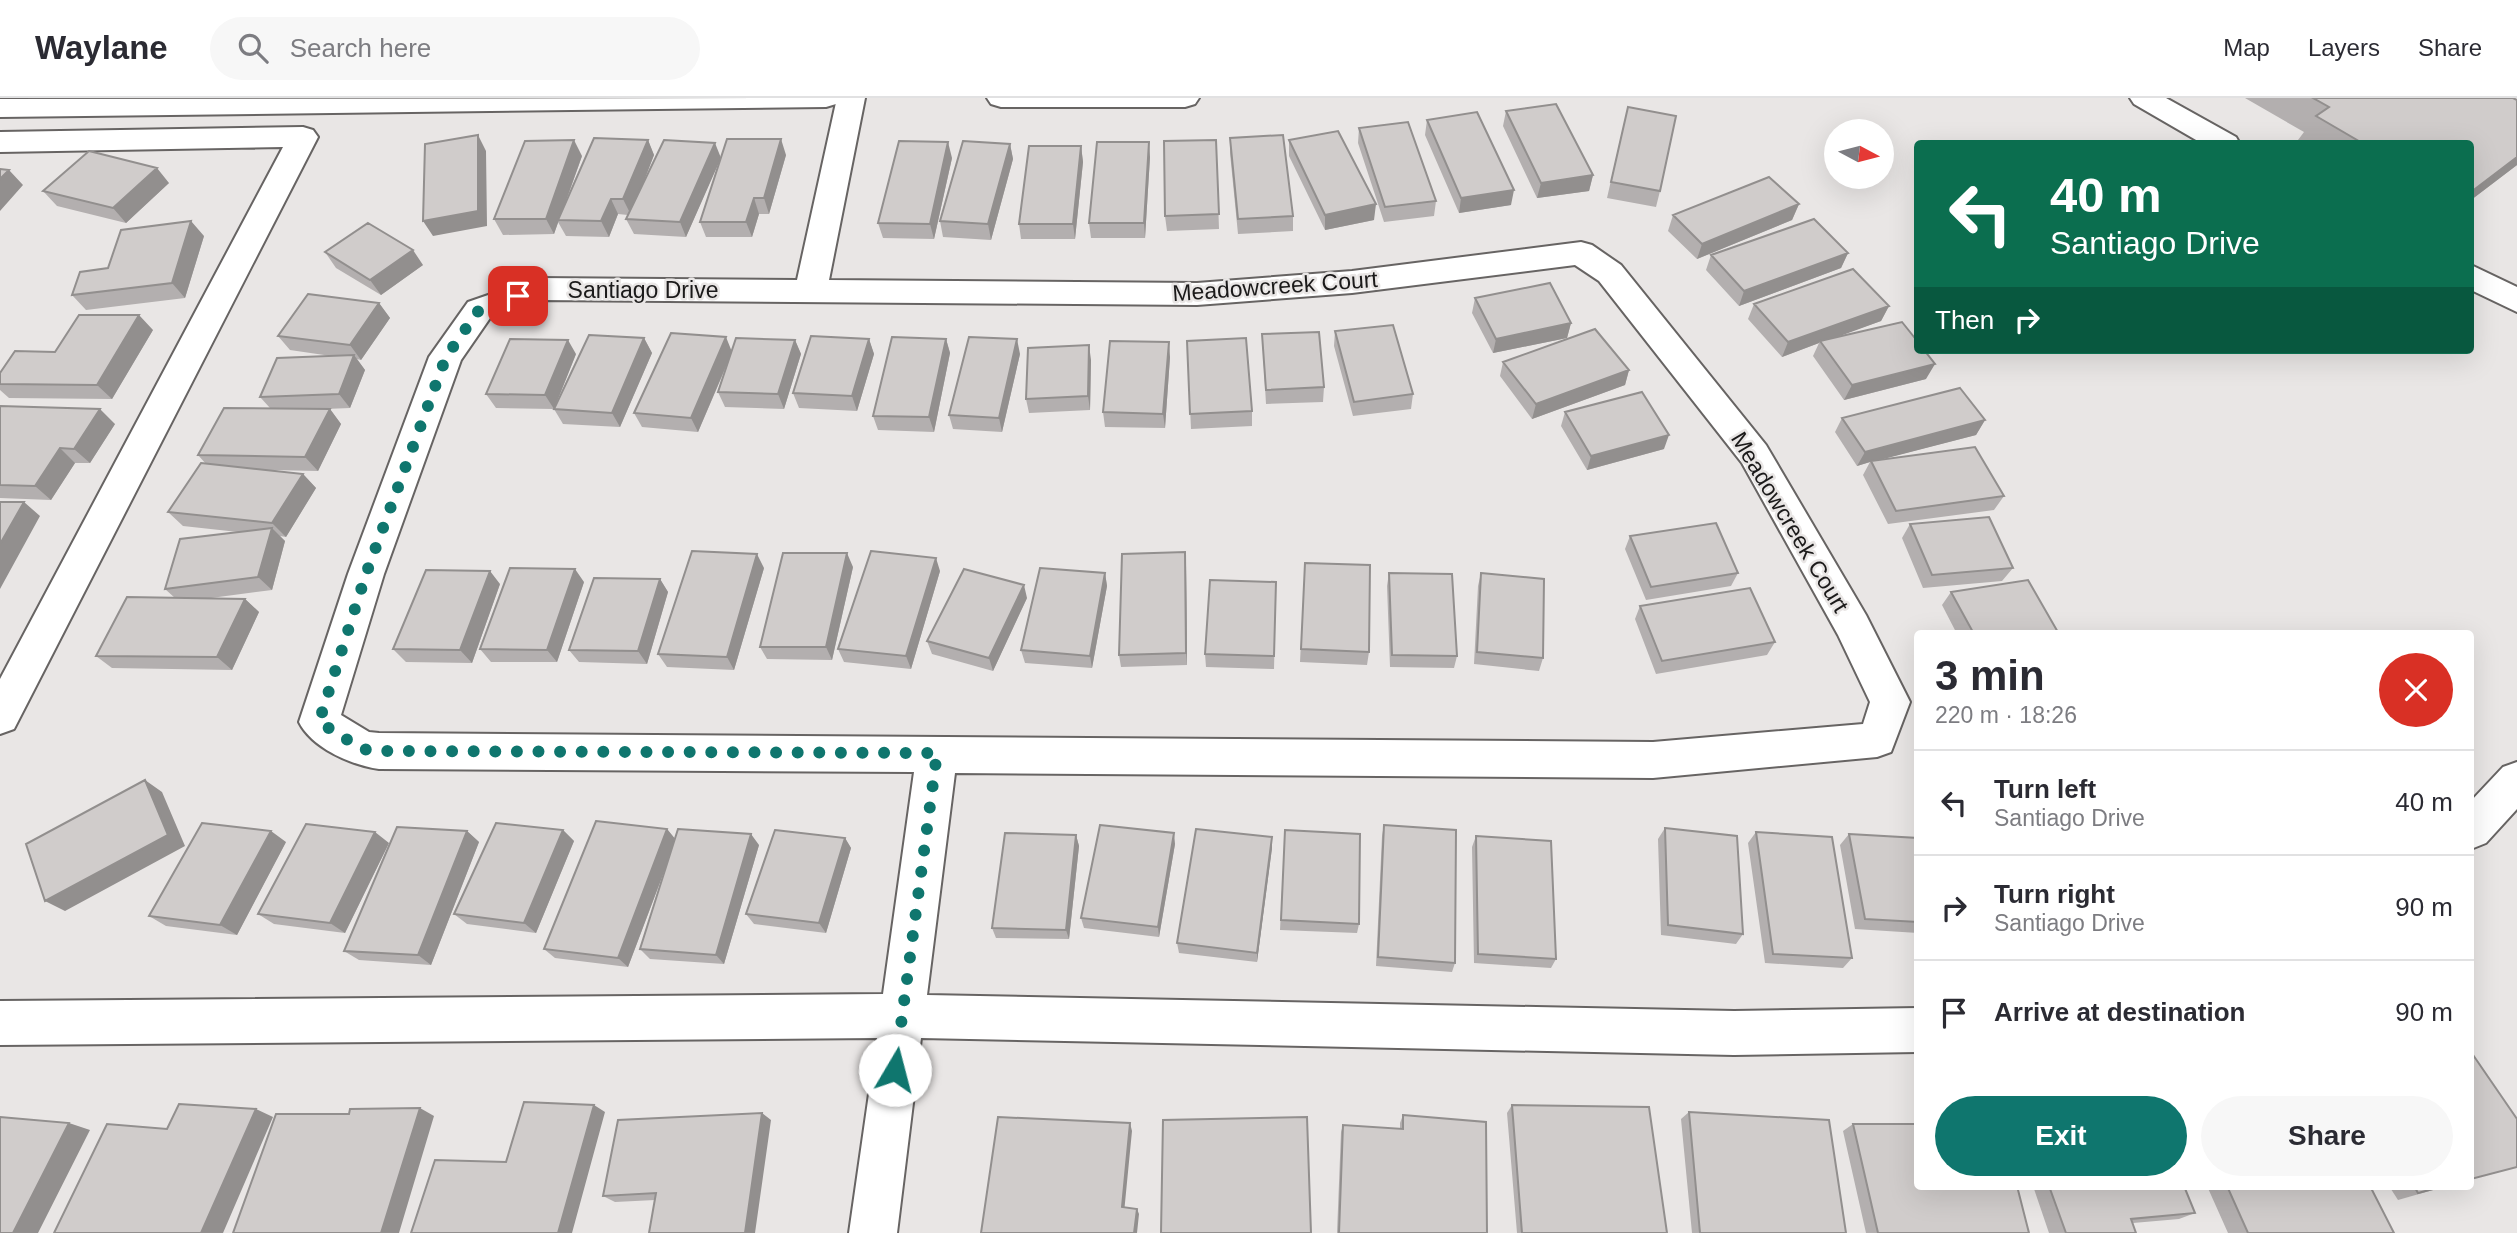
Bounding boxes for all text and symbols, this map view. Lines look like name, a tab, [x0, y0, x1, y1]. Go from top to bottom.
search box	[210, 17, 700, 80]
text: Waylane	[35, 29, 168, 66]
icon: search	[234, 29, 272, 67]
text: Search here	[290, 33, 431, 63]
text: Map	[2223, 34, 2270, 61]
text: Layers	[2308, 34, 2380, 61]
text: Share	[2418, 34, 2482, 61]
north arrow	[1824, 119, 1894, 189]
map controls	[1824, 119, 1894, 189]
icon: left	[1935, 168, 2026, 259]
text: 40 m	[2050, 168, 2162, 222]
text: Santiago Drive	[2050, 225, 2260, 261]
pin	[488, 266, 548, 326]
street label: Meadowcreek Court	[1171, 266, 1379, 306]
icon: arrive	[499, 277, 537, 315]
street label: Santiago Drive	[568, 277, 718, 303]
icon: right	[2008, 301, 2046, 339]
text: Then	[1935, 305, 1994, 335]
street label: Meadowcreek Court	[1726, 427, 1854, 617]
text: 3 min	[1935, 652, 2045, 699]
button: close	[2379, 653, 2453, 727]
text: 220 m · 18:26	[1935, 702, 2077, 728]
text: Turn left	[1994, 774, 2096, 804]
icon: left	[1935, 784, 1973, 822]
text: 40 m	[2395, 787, 2453, 817]
text: Santiago Drive	[1994, 805, 2145, 831]
text: Turn right	[1994, 879, 2115, 909]
icon: right	[1935, 889, 1973, 927]
text: 90 m	[2395, 892, 2453, 922]
text: Santiago Drive	[1994, 910, 2145, 936]
icon: arrive	[1935, 994, 1973, 1032]
text: Arrive at destination	[1994, 997, 2245, 1027]
text: 90 m	[2395, 997, 2453, 1027]
position arrow	[858, 1033, 932, 1107]
button: Exit	[1935, 1096, 2187, 1176]
button: Share	[2201, 1096, 2453, 1176]

